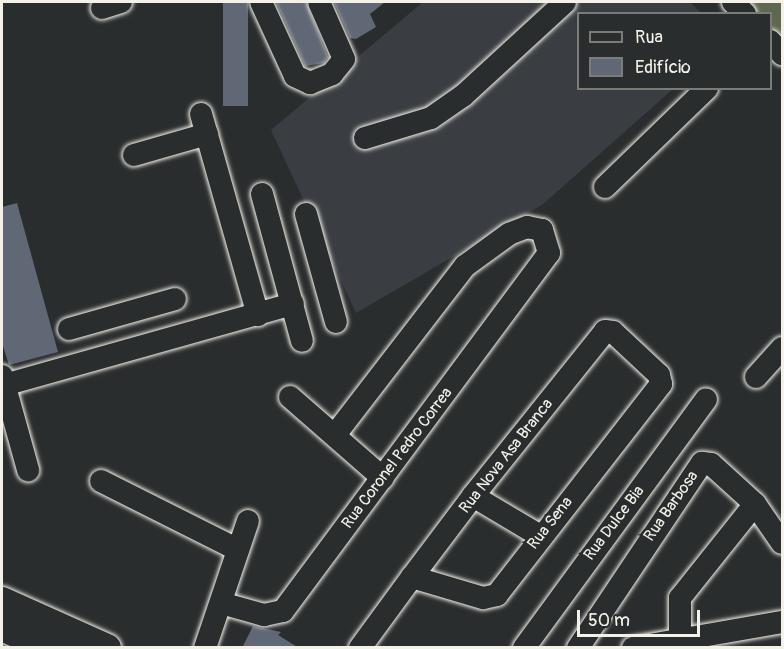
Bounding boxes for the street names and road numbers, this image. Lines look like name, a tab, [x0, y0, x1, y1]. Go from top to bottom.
street label: Rua Coronel Pedro Correa	[338, 384, 456, 532]
street label: Rua Nova Asa Branca	[455, 395, 557, 517]
street label: Rua Barbosa	[640, 467, 702, 545]
street label: Rua Dulce Bia	[580, 482, 648, 564]
street label: Rua Sena	[523, 493, 577, 553]

